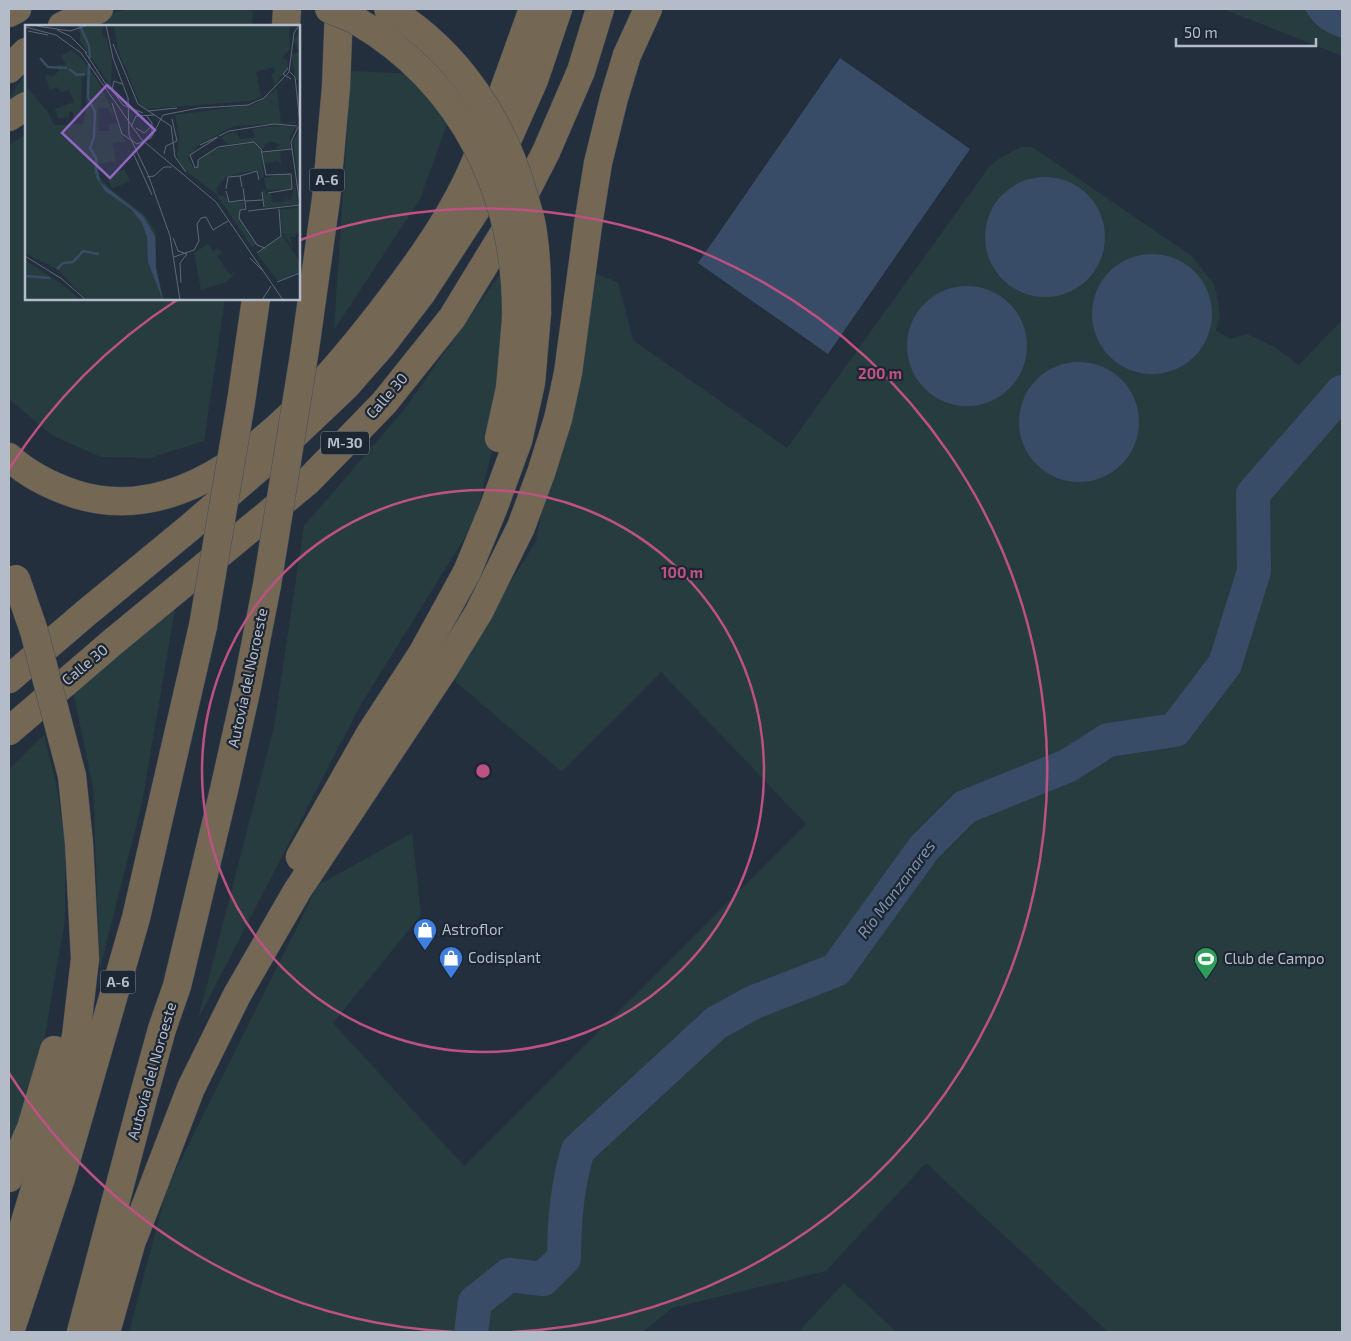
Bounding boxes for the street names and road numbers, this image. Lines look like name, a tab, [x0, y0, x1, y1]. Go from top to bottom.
road number: A-6	[310, 168, 344, 192]
street label: Calle 30	[362, 369, 411, 422]
road number: M-30	[321, 432, 369, 454]
street label: Autovía del Noroeste	[223, 606, 271, 749]
street label: Calle 30	[58, 640, 111, 689]
road number: A-6	[100, 970, 136, 994]
street label: Autovía del Noroeste	[123, 1000, 179, 1142]

